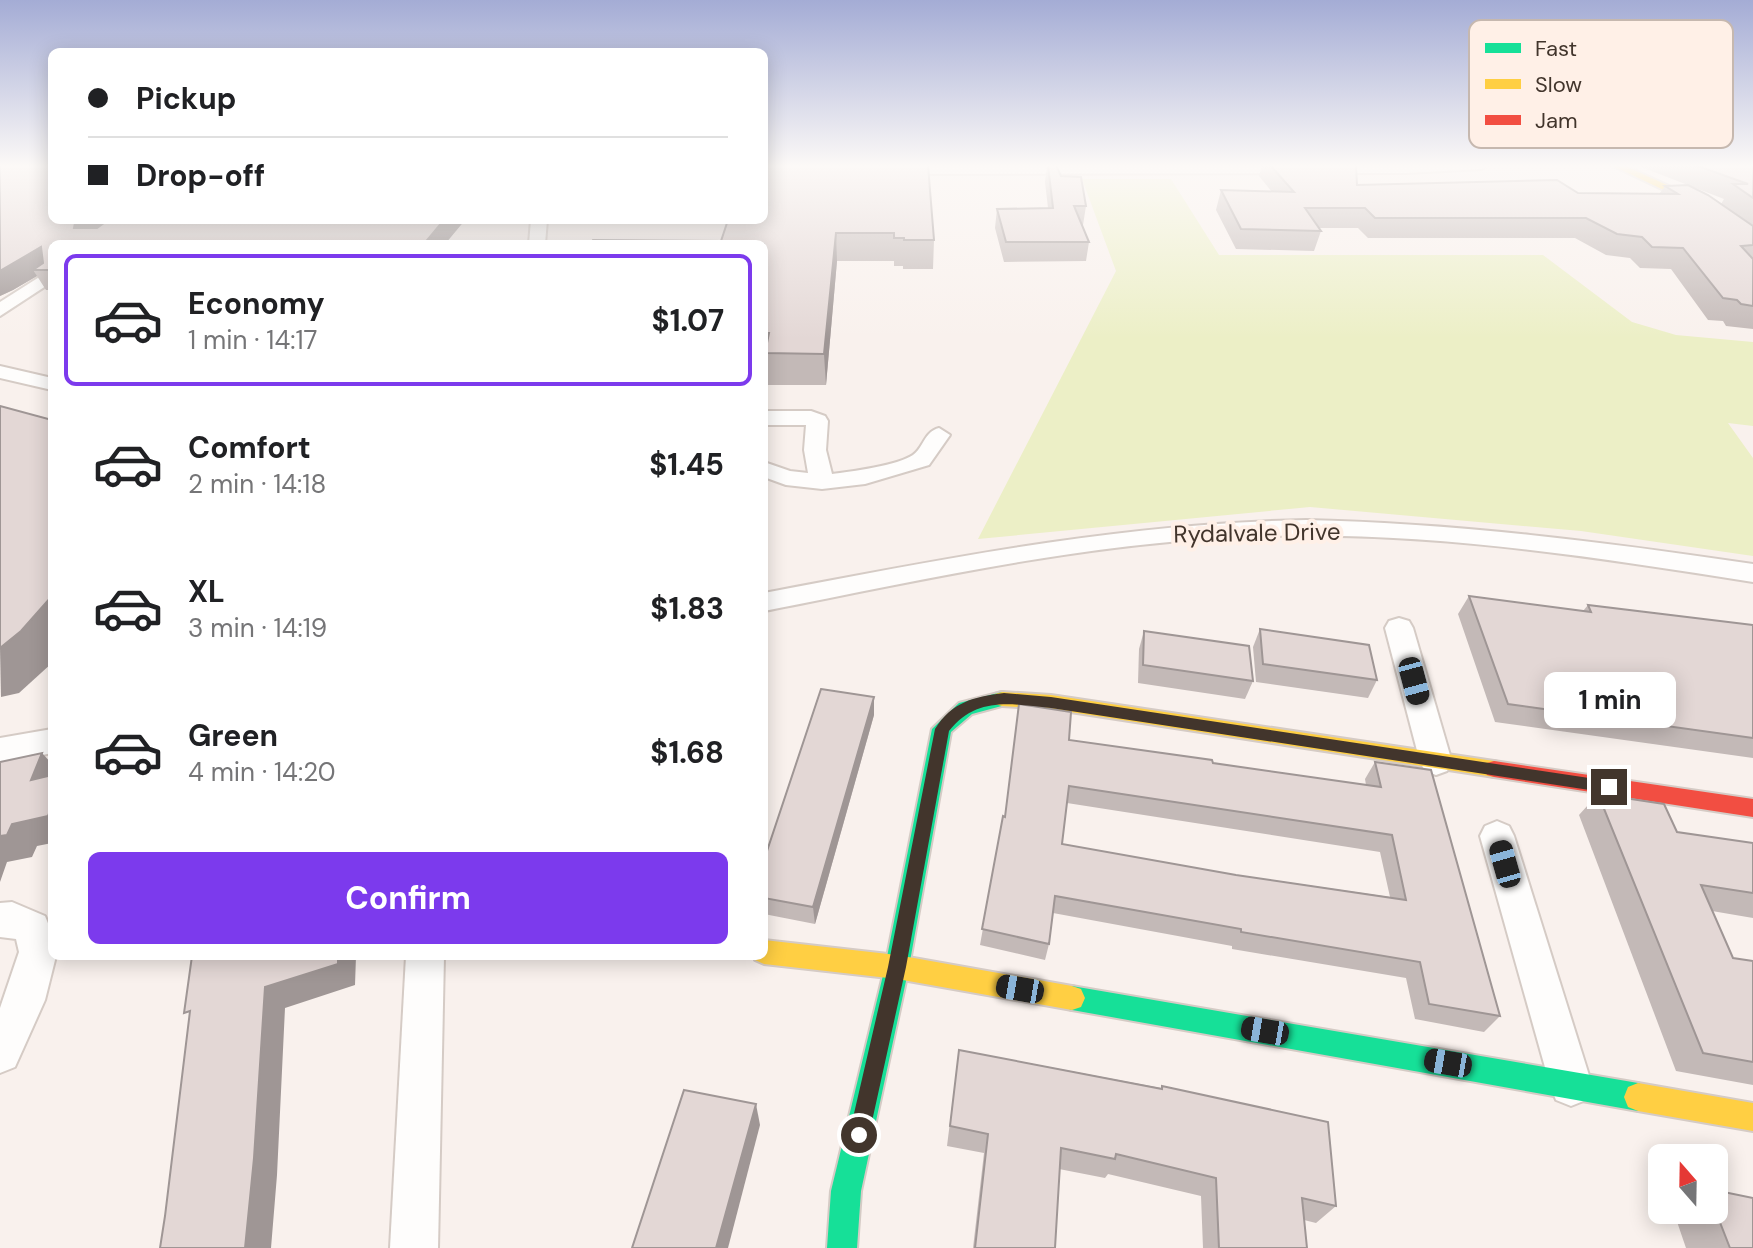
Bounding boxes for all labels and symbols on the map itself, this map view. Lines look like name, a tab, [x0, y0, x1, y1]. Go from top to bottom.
legend	[1469, 20, 1733, 148]
text: Fast	[1535, 34, 1577, 63]
text: Slow	[1535, 70, 1582, 99]
text: Jam	[1535, 106, 1578, 135]
street label: Rydalvale Drive	[1173, 516, 1341, 549]
car	[1396, 655, 1432, 707]
callout: 1 min	[1543, 671, 1675, 727]
route end	[1591, 769, 1627, 805]
car	[1487, 838, 1523, 890]
car	[994, 973, 1046, 1005]
car	[1239, 1015, 1291, 1047]
car	[1422, 1047, 1474, 1079]
route start	[841, 1117, 877, 1153]
north arrow	[1648, 1144, 1728, 1224]

